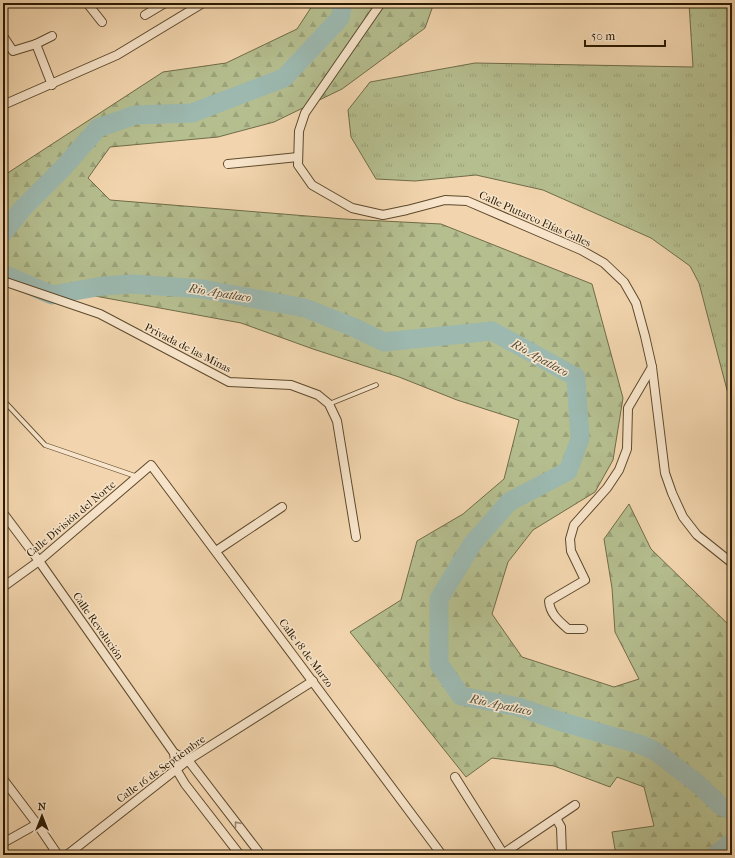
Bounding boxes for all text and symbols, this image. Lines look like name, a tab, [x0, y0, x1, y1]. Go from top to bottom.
scale bar	[585, 22, 665, 48]
text: 50 m	[591, 29, 615, 43]
street label: Calle Plutarco Elías Calles	[477, 188, 593, 250]
water label: Rio Apatlaco	[187, 281, 252, 305]
street label: Privada de las Minas	[143, 321, 233, 375]
water label: Rio Apatlaco	[508, 336, 571, 379]
street label: Calle División del Norte	[24, 477, 119, 560]
street label: Calle Revolución	[70, 590, 126, 663]
street label: Calle 18 de Marzo	[276, 616, 336, 690]
water label: Rio Apatlaco	[468, 691, 533, 718]
street label: Calle 16 de Septiembre	[114, 732, 208, 806]
north arrow	[22, 796, 62, 836]
text: N	[38, 800, 47, 813]
one-way arrow	[234, 822, 241, 829]

